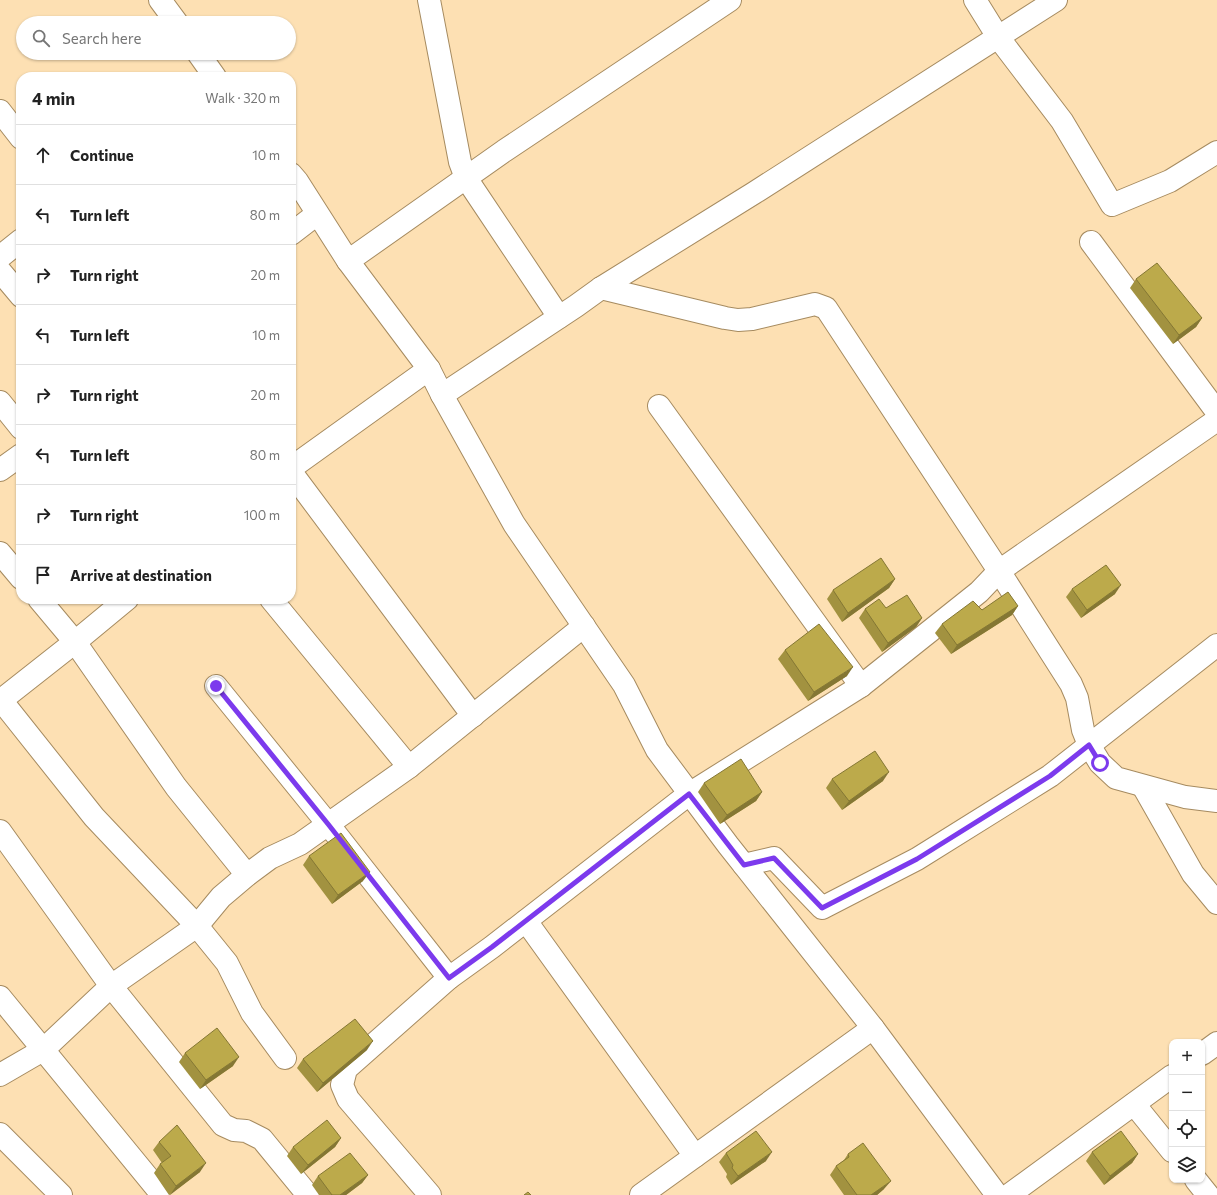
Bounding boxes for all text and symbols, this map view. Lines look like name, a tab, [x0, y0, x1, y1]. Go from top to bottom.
search box	[16, 16, 296, 60]
icon: search	[30, 27, 52, 49]
text: Search here	[62, 29, 141, 47]
text: 4 min	[32, 88, 75, 109]
text: Walk · 320 m	[205, 90, 280, 106]
icon: ahead	[32, 144, 54, 166]
text: Continue	[70, 146, 134, 164]
text: 10 m	[252, 147, 280, 163]
icon: left	[32, 204, 54, 226]
text: Turn left	[70, 206, 129, 224]
text: 80 m	[250, 207, 280, 223]
icon: right	[32, 264, 54, 286]
text: Turn right	[70, 266, 139, 284]
text: 20 m	[251, 267, 280, 283]
icon: left	[32, 324, 54, 346]
text: Turn left	[70, 326, 129, 344]
text: 10 m	[252, 327, 280, 343]
icon: right	[32, 384, 54, 406]
text: Turn right	[70, 386, 139, 404]
text: 20 m	[251, 387, 280, 403]
icon: left	[32, 444, 54, 466]
text: Turn left	[70, 446, 129, 464]
text: 80 m	[250, 447, 280, 463]
icon: right	[32, 504, 54, 526]
text: Turn right	[70, 506, 139, 524]
text: 100 m	[244, 507, 280, 523]
icon: arrive	[32, 564, 54, 586]
text: Arrive at destination	[70, 566, 212, 584]
route end	[207, 677, 225, 695]
route start	[1091, 754, 1109, 772]
map controls	[1169, 1039, 1205, 1183]
button: +	[1169, 1039, 1205, 1075]
button: −	[1169, 1075, 1205, 1111]
button: locate	[1169, 1111, 1205, 1147]
button: layers	[1169, 1147, 1205, 1183]

